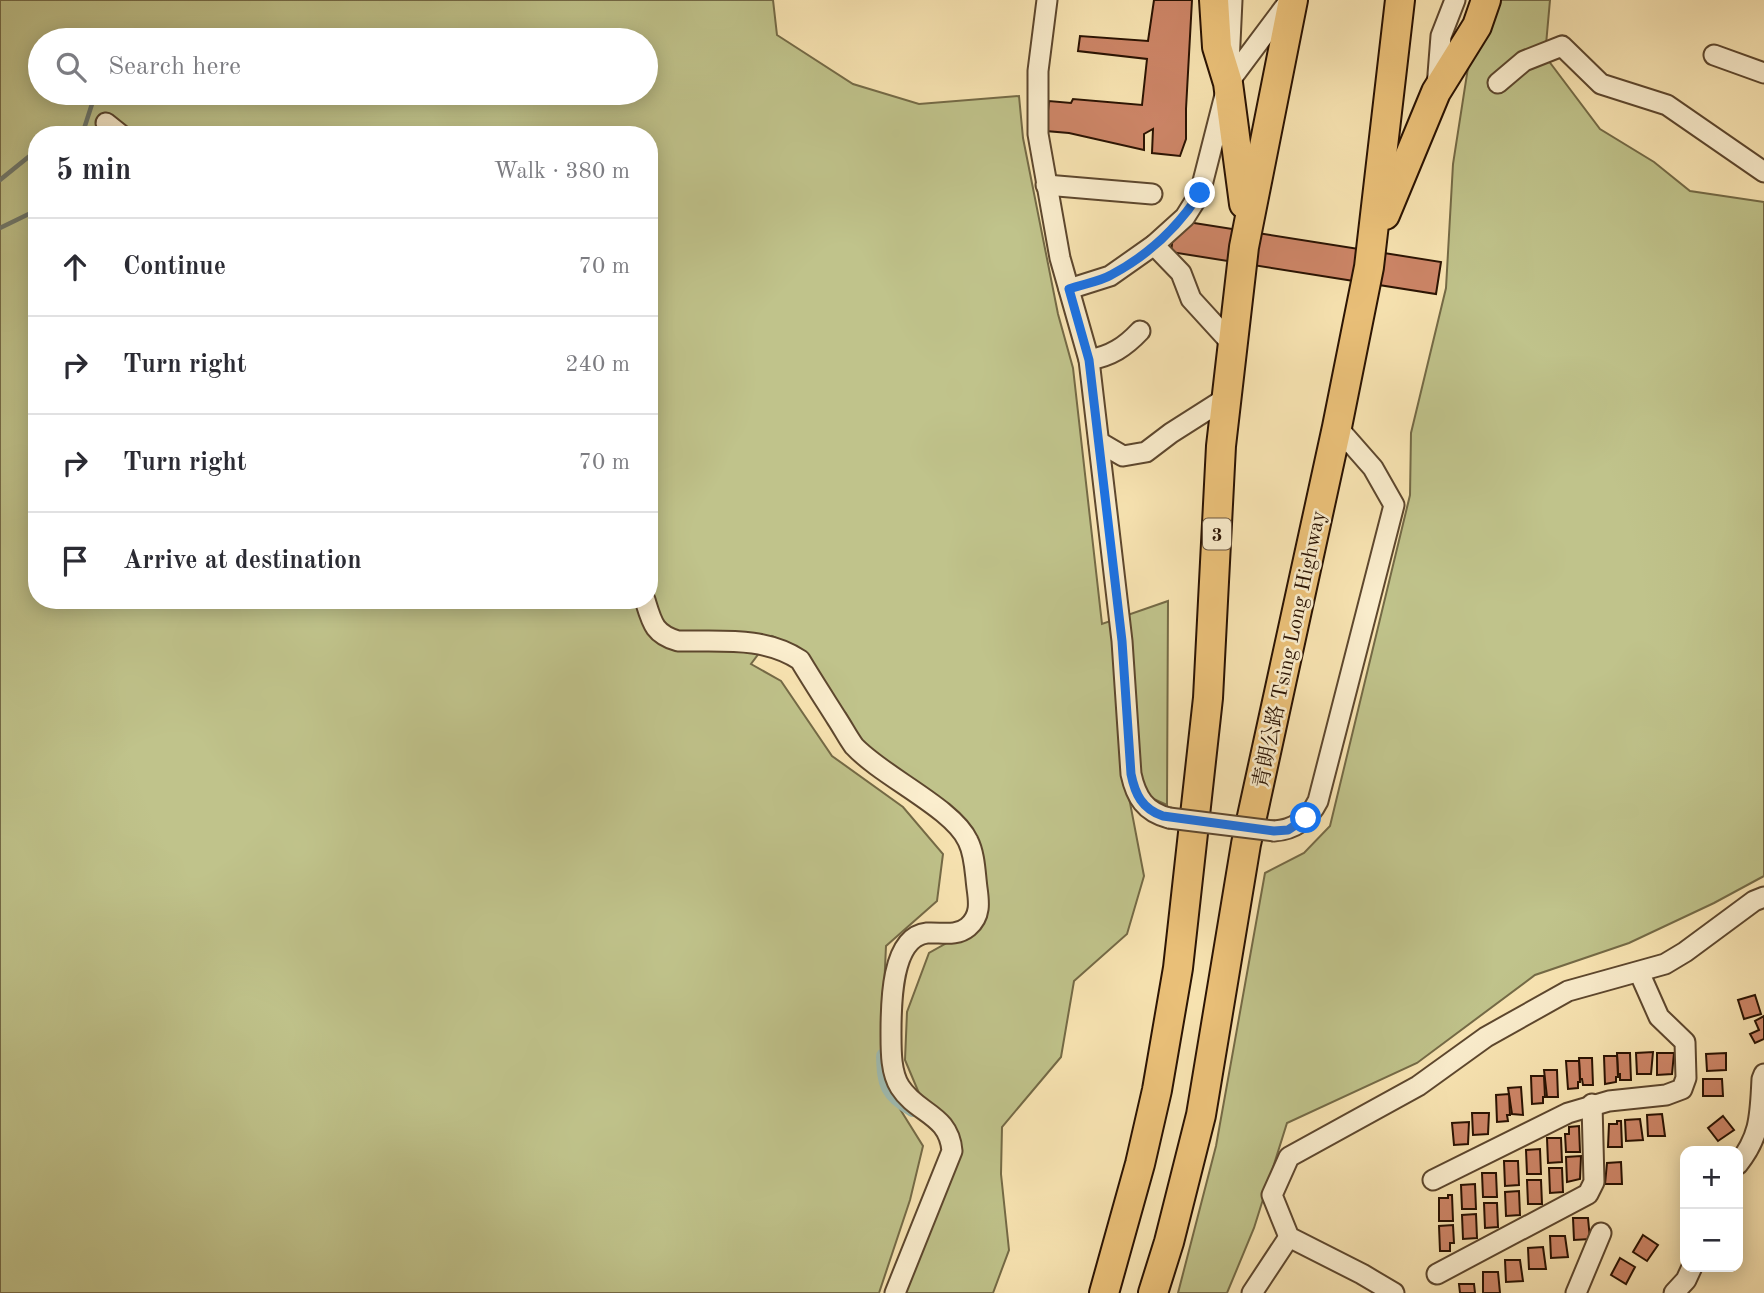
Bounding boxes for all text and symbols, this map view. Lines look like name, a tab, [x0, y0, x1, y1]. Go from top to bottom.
search box	[28, 28, 658, 105]
icon: search	[52, 48, 90, 86]
text: Search here	[108, 54, 241, 80]
text: 5 min	[56, 156, 131, 186]
text: Walk · 380 m	[494, 160, 630, 183]
route end	[1184, 177, 1215, 208]
icon: ahead	[56, 248, 94, 286]
text: Continue	[123, 254, 226, 280]
text: 70 m	[579, 255, 630, 278]
icon: right	[56, 346, 94, 384]
text: Turn right	[123, 352, 246, 378]
text: 240 m	[565, 353, 630, 376]
icon: right	[56, 444, 94, 482]
text: Turn right	[123, 450, 246, 476]
text: 70 m	[579, 451, 630, 474]
street label: 青朗公路 Tsing Long Highway	[1248, 508, 1330, 790]
road number: 3	[1203, 519, 1231, 550]
icon: arrive	[56, 542, 94, 580]
text: Arrive at destination	[123, 548, 362, 574]
route start	[1290, 802, 1321, 833]
map controls	[1680, 1146, 1743, 1272]
button: +	[1680, 1146, 1743, 1209]
button: −	[1680, 1209, 1743, 1272]

